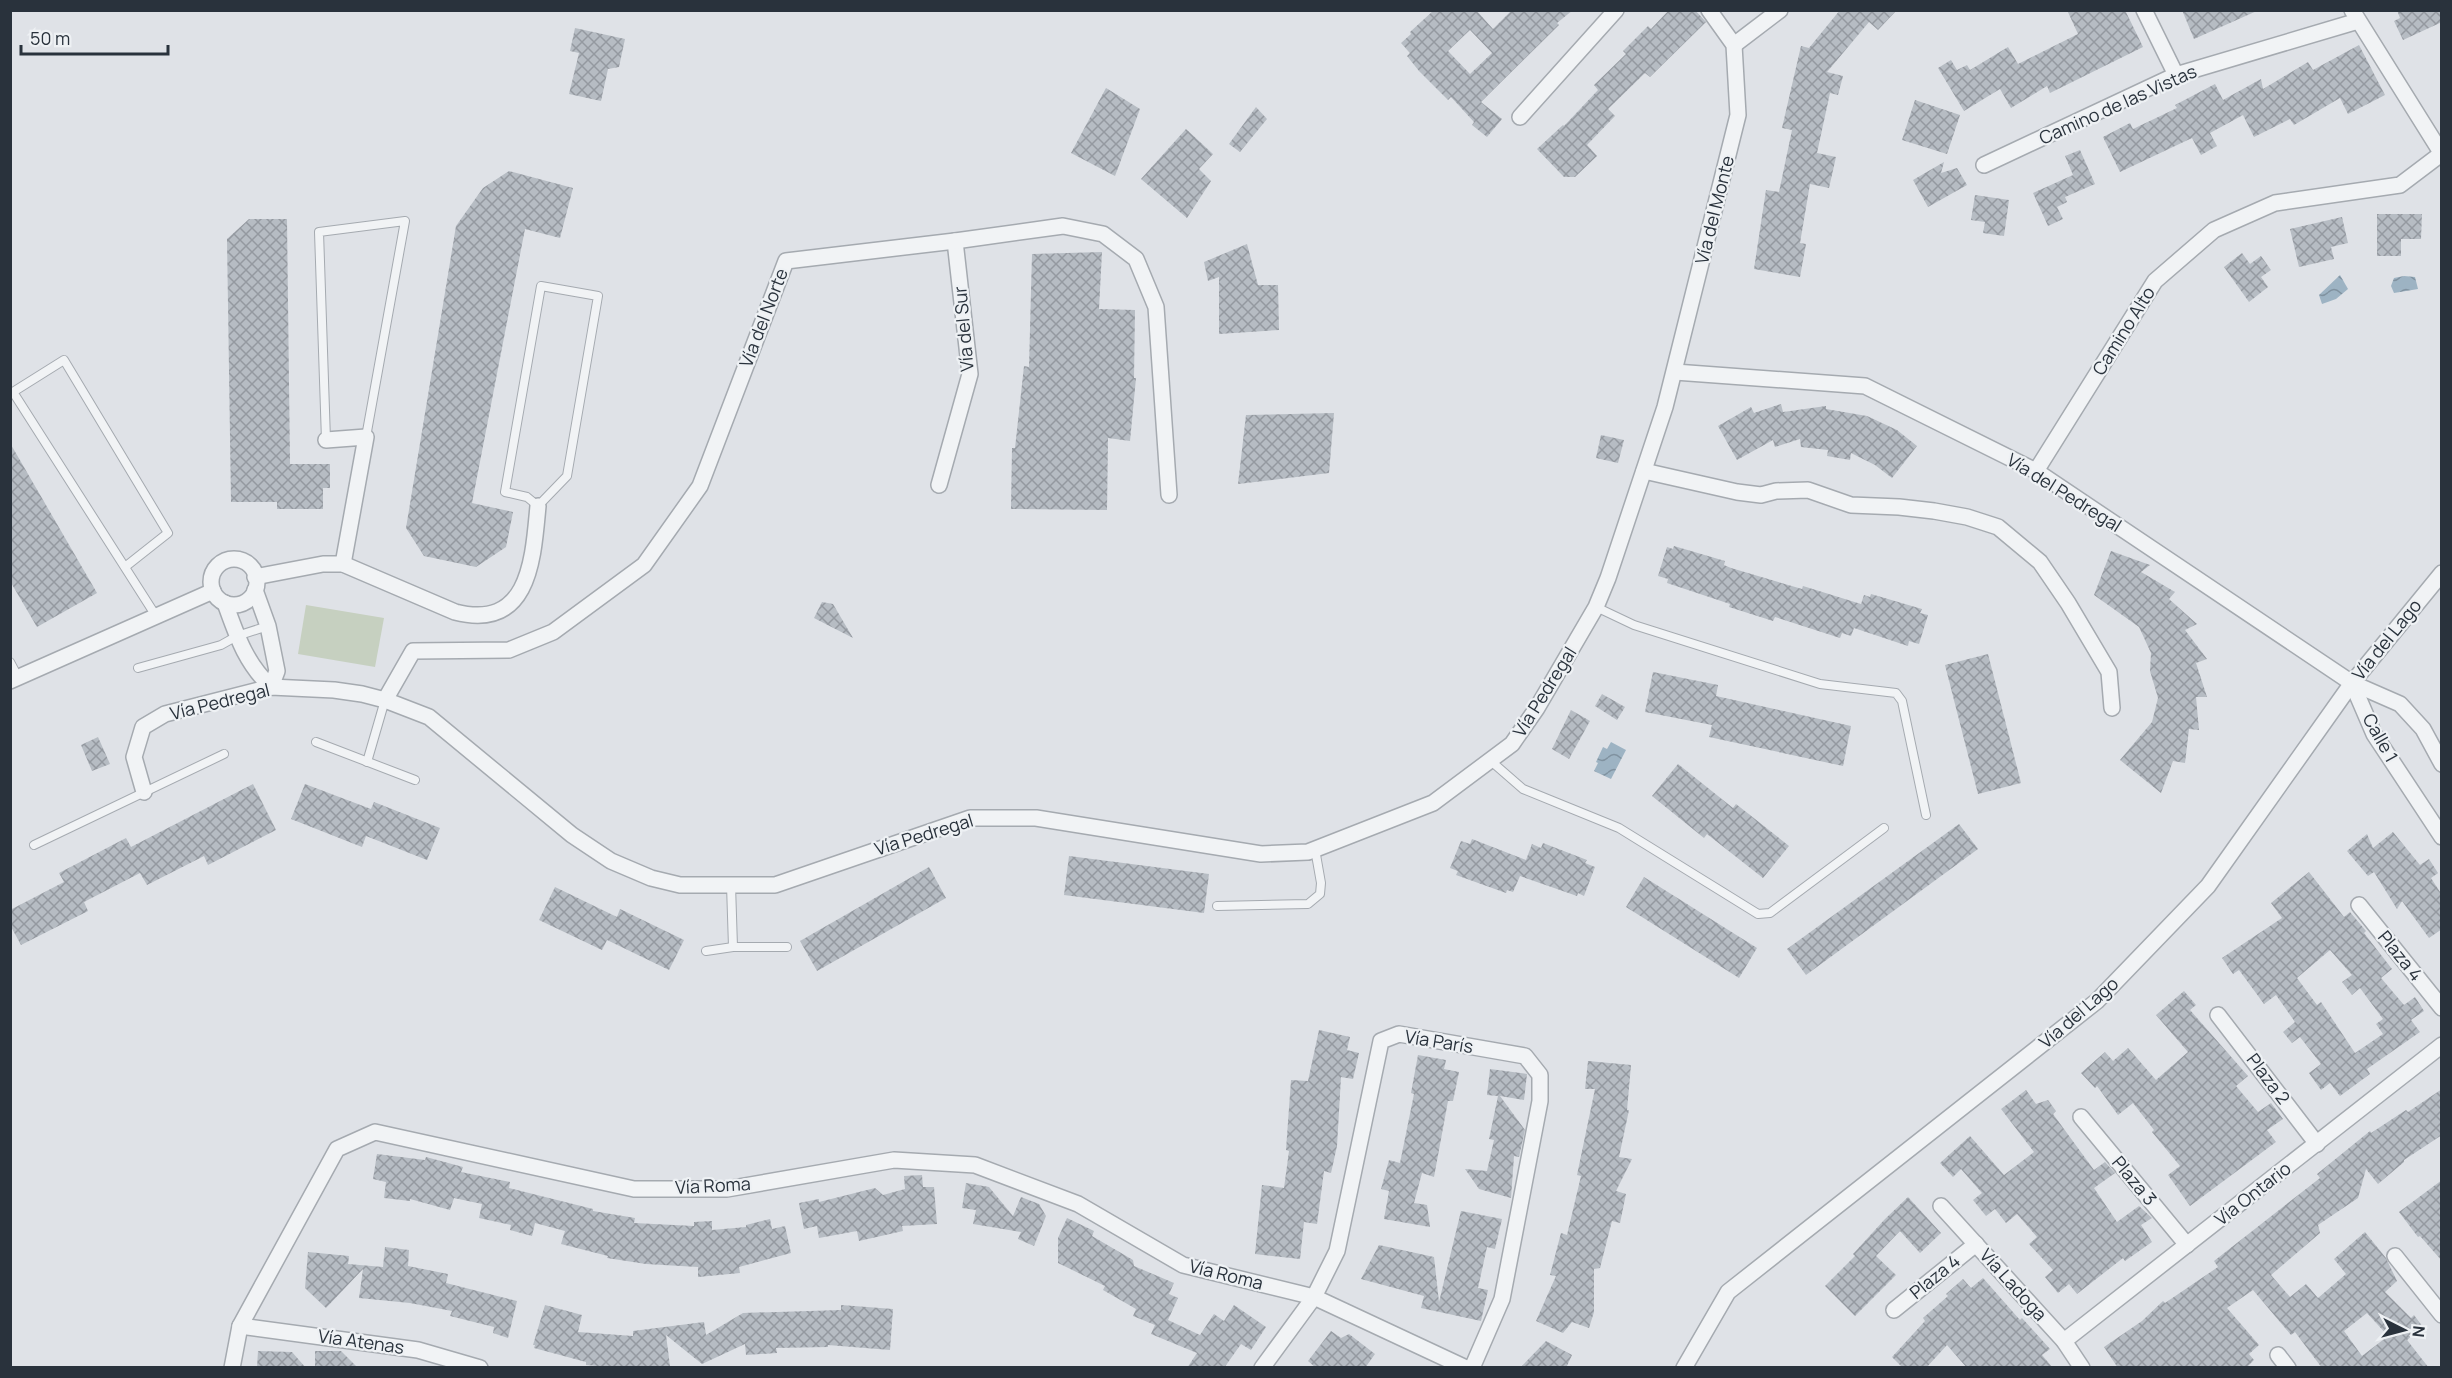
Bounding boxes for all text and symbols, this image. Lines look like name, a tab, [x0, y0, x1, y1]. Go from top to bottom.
scale bar	[21, 18, 168, 56]
text: 50 m	[30, 26, 70, 50]
street label: Camino de las Vistas	[2035, 59, 2200, 150]
street label: Vía del Monte	[1689, 153, 1739, 267]
street label: Vía del Norte	[733, 265, 793, 371]
street label: Camino Alto	[2086, 282, 2160, 379]
street label: Vía del Sur	[947, 285, 979, 373]
street label: Vía del Pedregal	[2003, 447, 2126, 537]
street label: Vía del Lago	[2346, 594, 2426, 685]
street label: Vía Pedregal	[1507, 642, 1581, 741]
street label: Vía Pedregal	[167, 677, 272, 725]
street label: Calle 1	[2358, 709, 2404, 766]
street label: Vía Pedregal	[871, 808, 976, 860]
street label: Plaza 4	[2373, 925, 2428, 986]
street label: Vía del Lago	[2034, 971, 2123, 1053]
street label: Vía París	[1403, 1024, 1475, 1058]
street label: Plaza 2	[2242, 1048, 2296, 1109]
street label: Plaza 3	[2107, 1151, 2162, 1210]
street label: Vía Ontario	[2209, 1156, 2295, 1231]
street label: Vía Roma	[675, 1171, 751, 1199]
street label: Vía Ladoga	[1975, 1243, 2053, 1326]
street label: Plaza 4	[1904, 1249, 1965, 1304]
street label: Vía Roma	[1187, 1253, 1266, 1295]
north arrow	[2374, 1300, 2434, 1360]
street label: Vía Atenas	[317, 1323, 406, 1359]
text: N	[2407, 1325, 2430, 1338]

